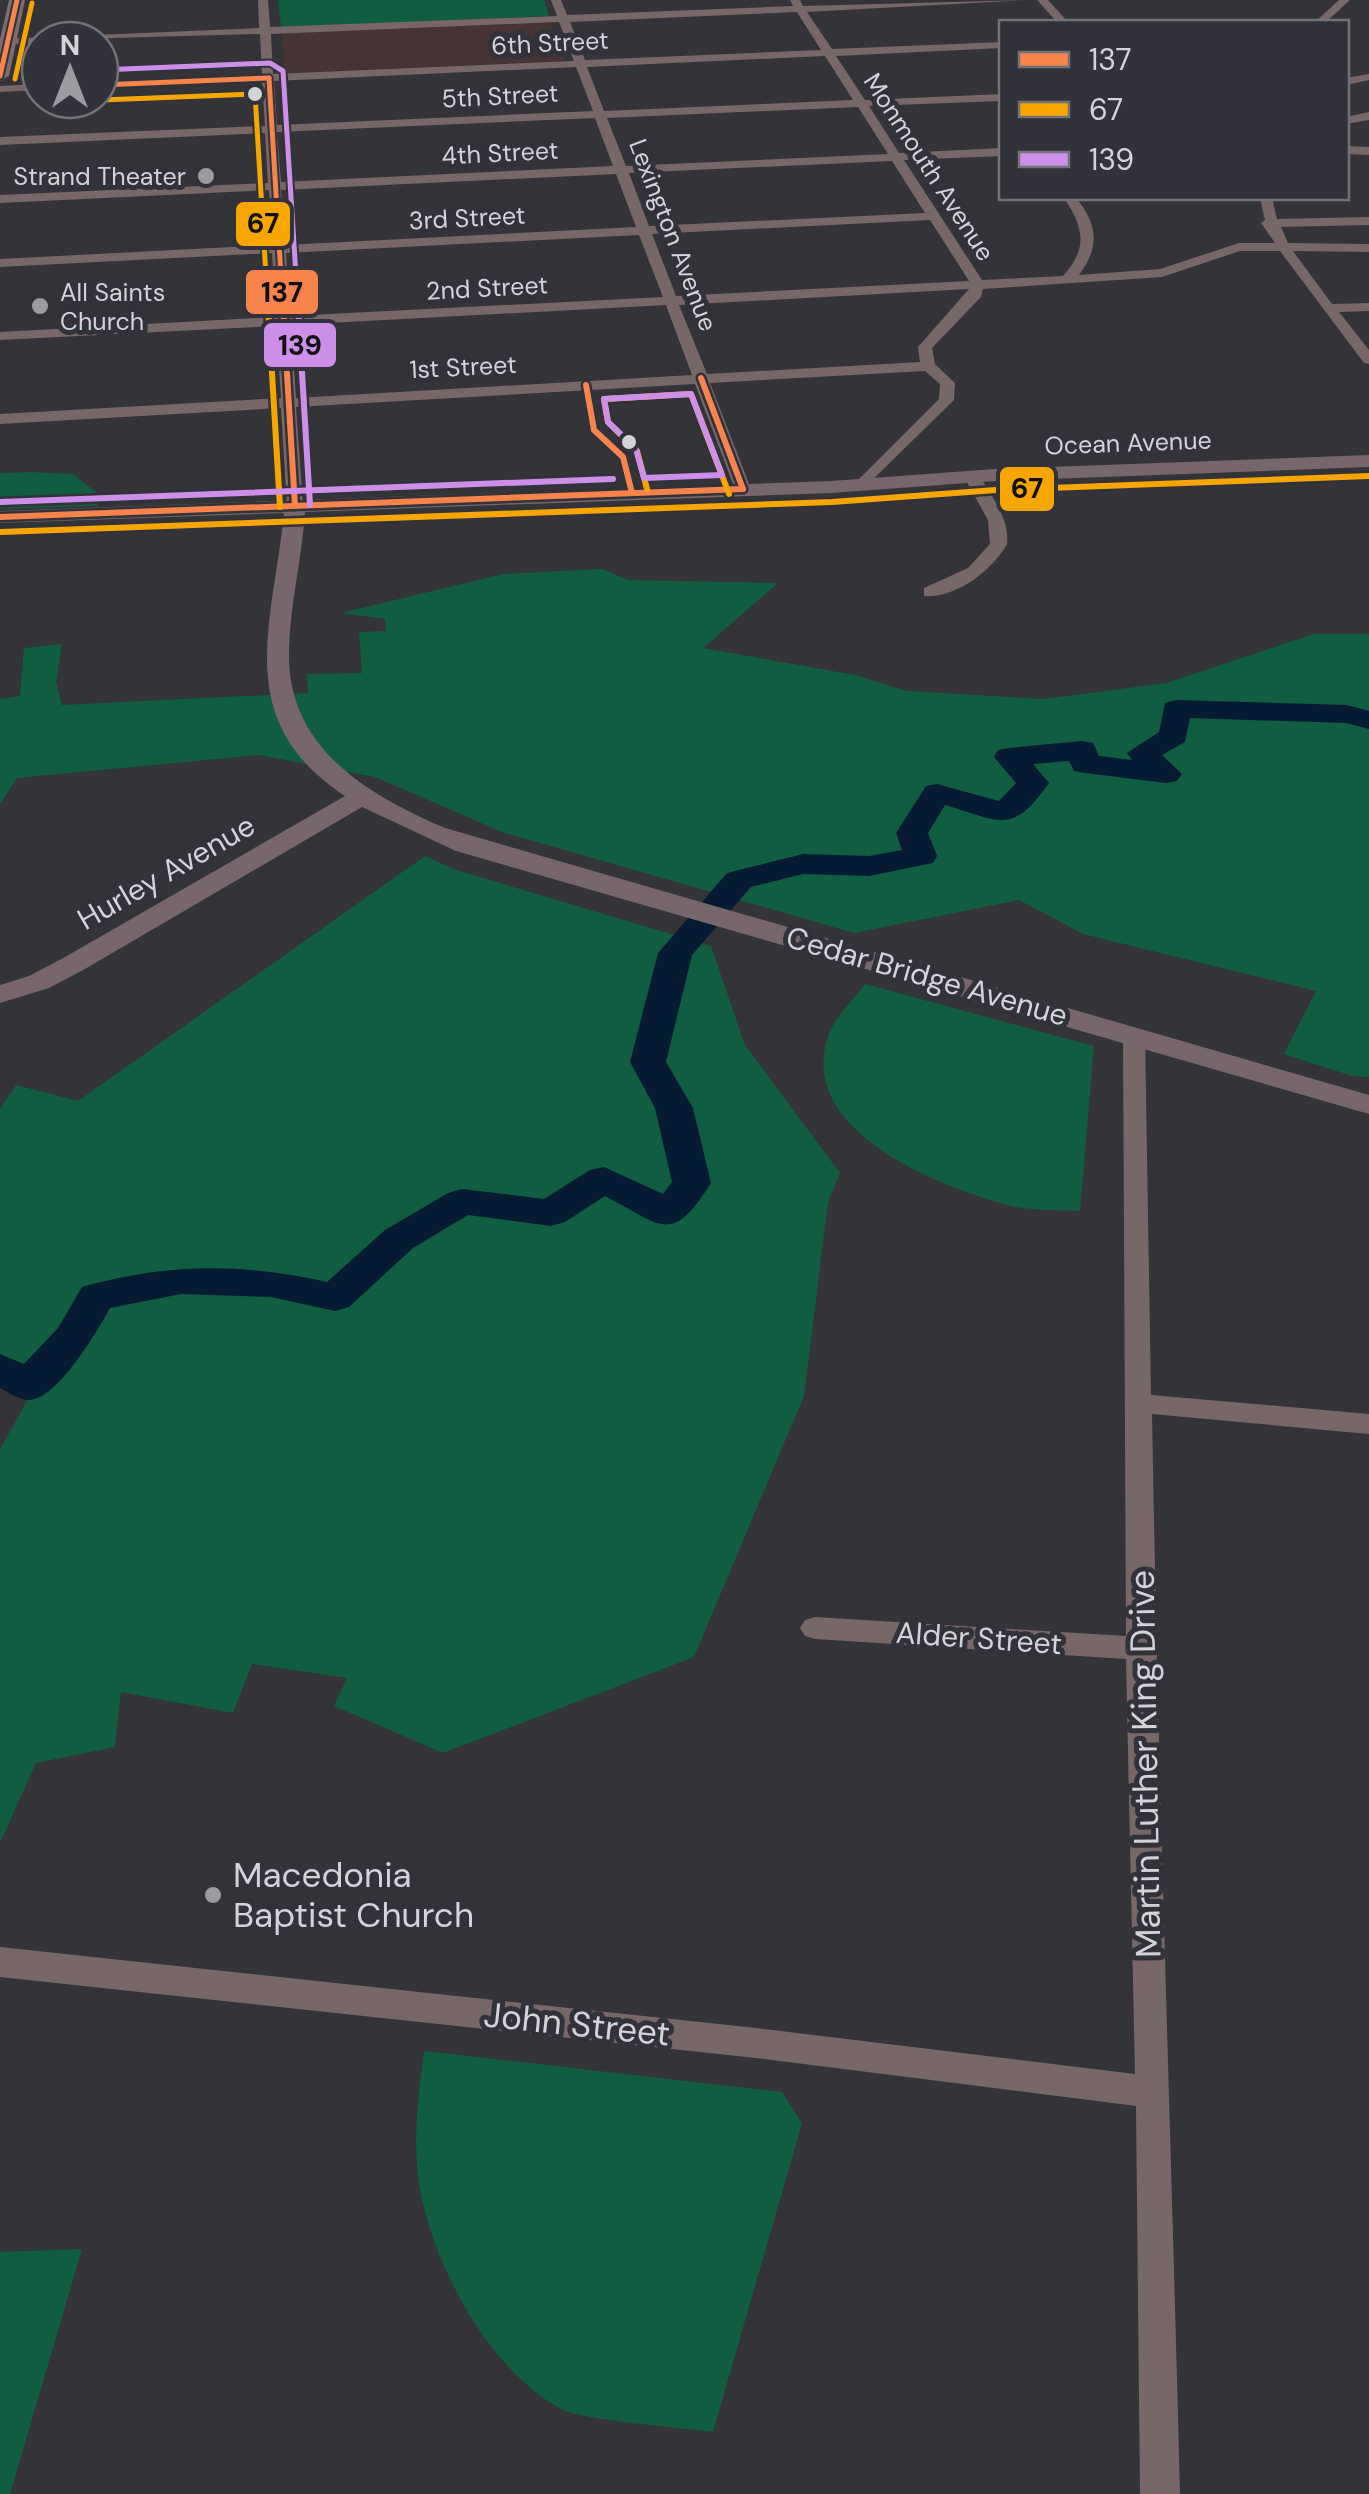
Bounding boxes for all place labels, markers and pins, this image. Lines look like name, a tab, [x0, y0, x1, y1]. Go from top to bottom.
unlabelled marker	[245, 84, 265, 104]
place label: Strand Theater	[13, 160, 186, 193]
marker: Strand Theater	[195, 165, 217, 187]
place label: All Saints Church	[60, 276, 165, 338]
marker: All Saints Church	[29, 295, 51, 317]
unlabelled marker	[619, 432, 639, 452]
place label: Macedonia Baptist Church	[233, 1852, 474, 1938]
marker: Macedonia Baptist Church	[202, 1884, 224, 1906]

